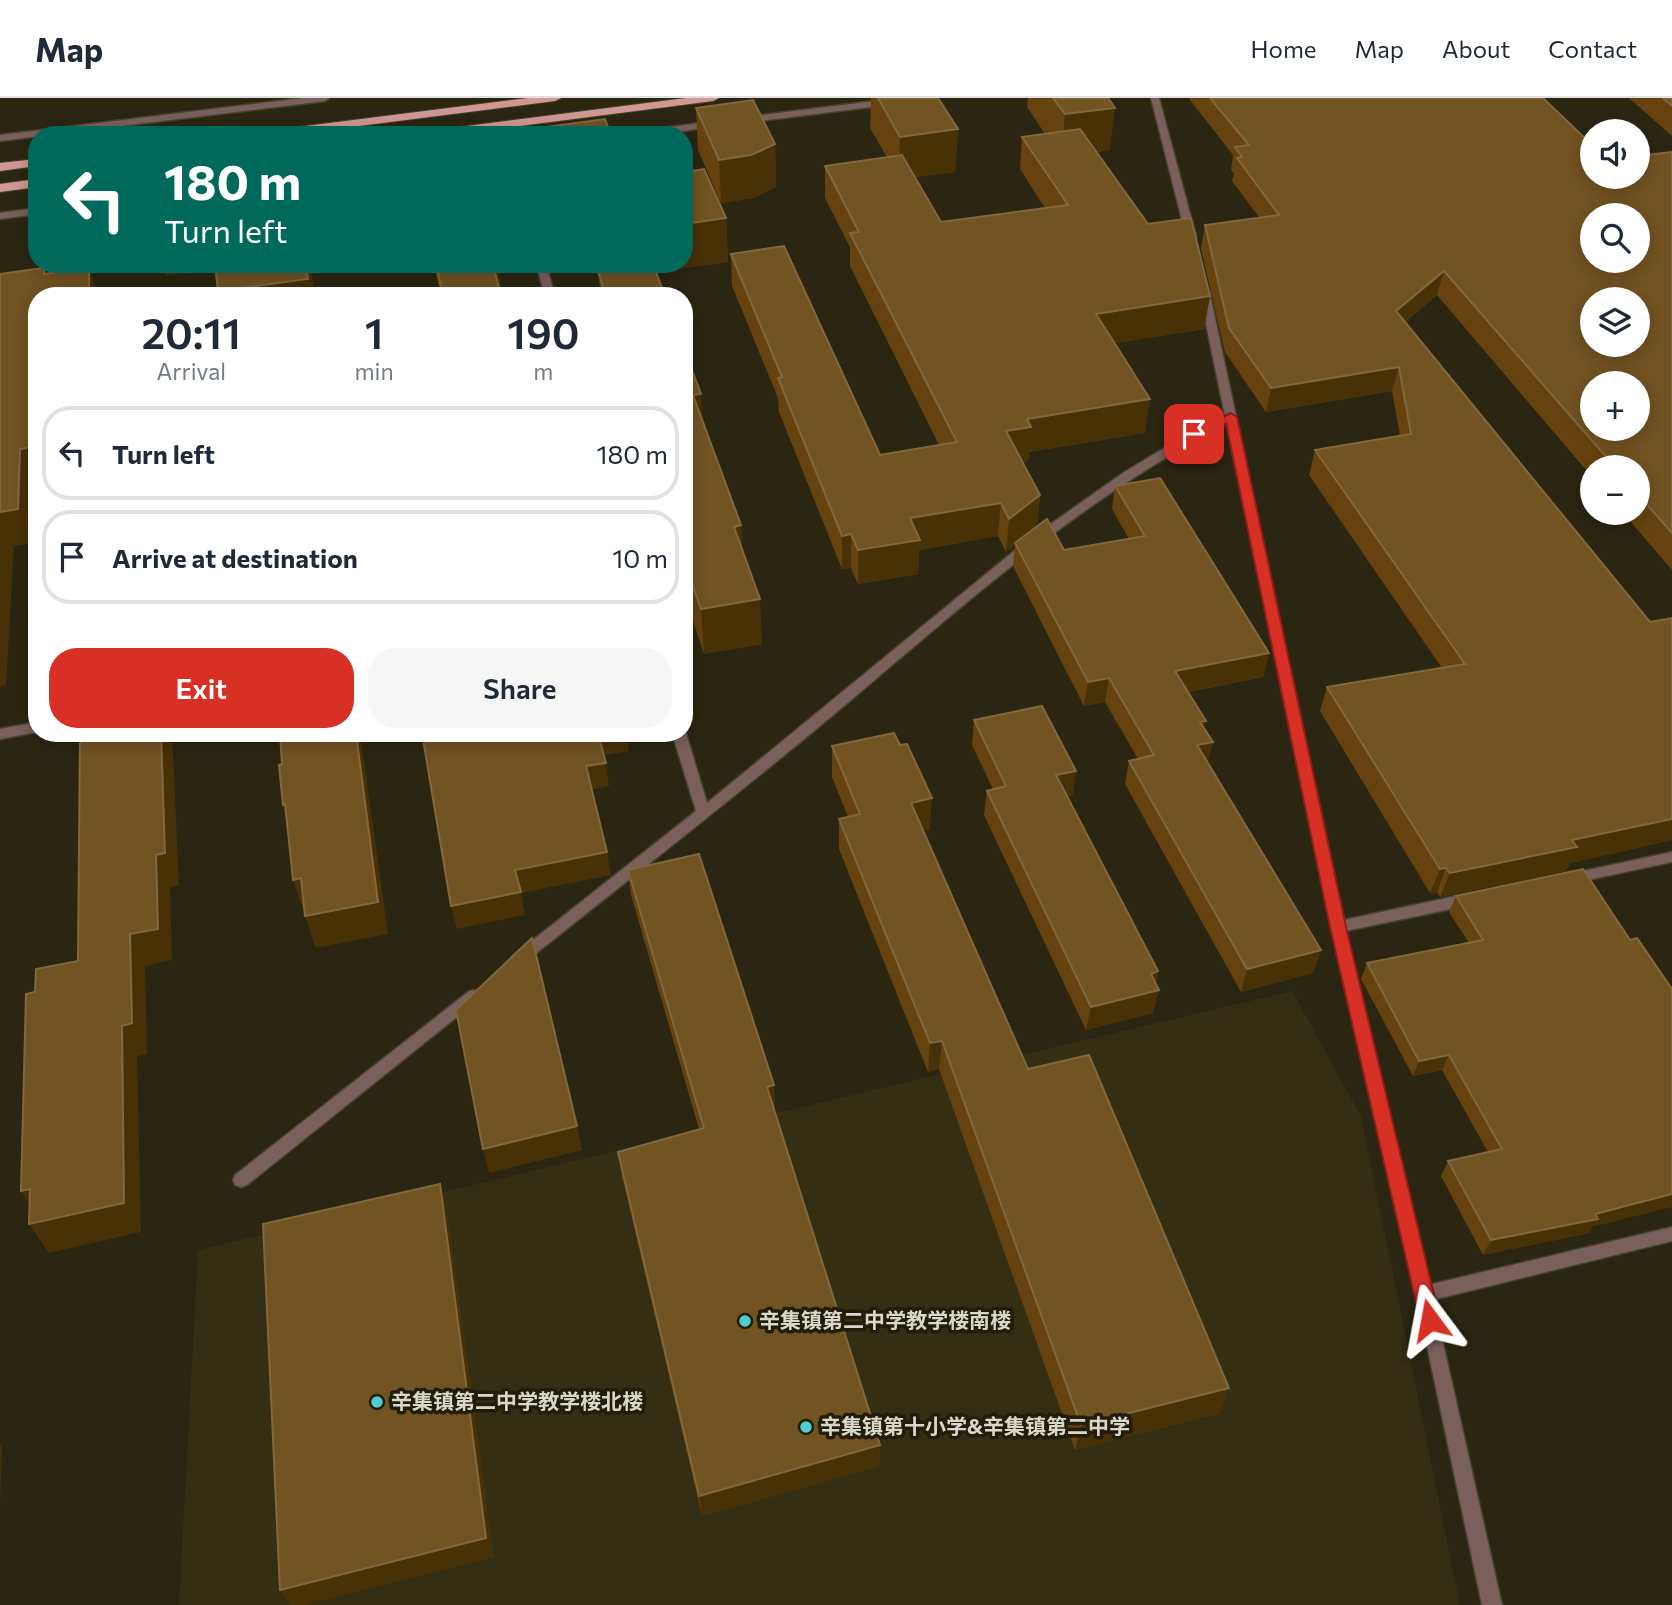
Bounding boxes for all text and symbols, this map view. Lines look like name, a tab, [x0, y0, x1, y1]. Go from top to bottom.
text: Map	[35, 28, 103, 69]
text: Home	[1251, 34, 1317, 63]
text: Map	[1355, 34, 1404, 63]
text: About	[1442, 34, 1510, 63]
text: Contact	[1548, 34, 1637, 63]
map controls	[1580, 119, 1650, 525]
button: sound	[1580, 119, 1650, 189]
text: 180 m	[164, 150, 301, 210]
icon: left	[49, 154, 140, 245]
button: search	[1580, 203, 1650, 273]
text: Turn left	[164, 210, 288, 250]
button: layers	[1580, 287, 1650, 357]
text: 20:11	[142, 306, 241, 358]
text: 1	[365, 306, 383, 358]
text: 190	[507, 306, 579, 358]
text: Arrival	[156, 357, 226, 385]
text: min	[354, 357, 394, 385]
text: m	[533, 357, 553, 385]
button: +	[1580, 371, 1650, 441]
pin	[1164, 404, 1224, 464]
icon: arrive	[1175, 415, 1213, 453]
icon: left	[53, 434, 91, 472]
text: Turn left	[112, 438, 215, 469]
text: 180 m	[596, 438, 668, 469]
button: −	[1580, 455, 1650, 525]
icon: arrive	[53, 538, 91, 576]
text: Arrive at destination	[112, 542, 358, 573]
text: 10 m	[612, 542, 668, 573]
button: Exit	[49, 648, 354, 728]
button: Share	[368, 648, 672, 728]
position arrow	[1393, 1283, 1467, 1357]
place label: 辛集镇第二中学教学楼南楼	[759, 1307, 1011, 1332]
marker: 辛集镇第二中学教学楼南楼	[737, 1313, 753, 1329]
place label: 辛集镇第二中学教学楼北楼	[391, 1388, 643, 1413]
marker: 辛集镇第二中学教学楼北楼	[369, 1394, 385, 1410]
place label: 辛集镇第十小学&辛集镇第二中学	[820, 1413, 1130, 1438]
marker: 辛集镇第十小学&辛集镇第二中学	[798, 1419, 814, 1435]

